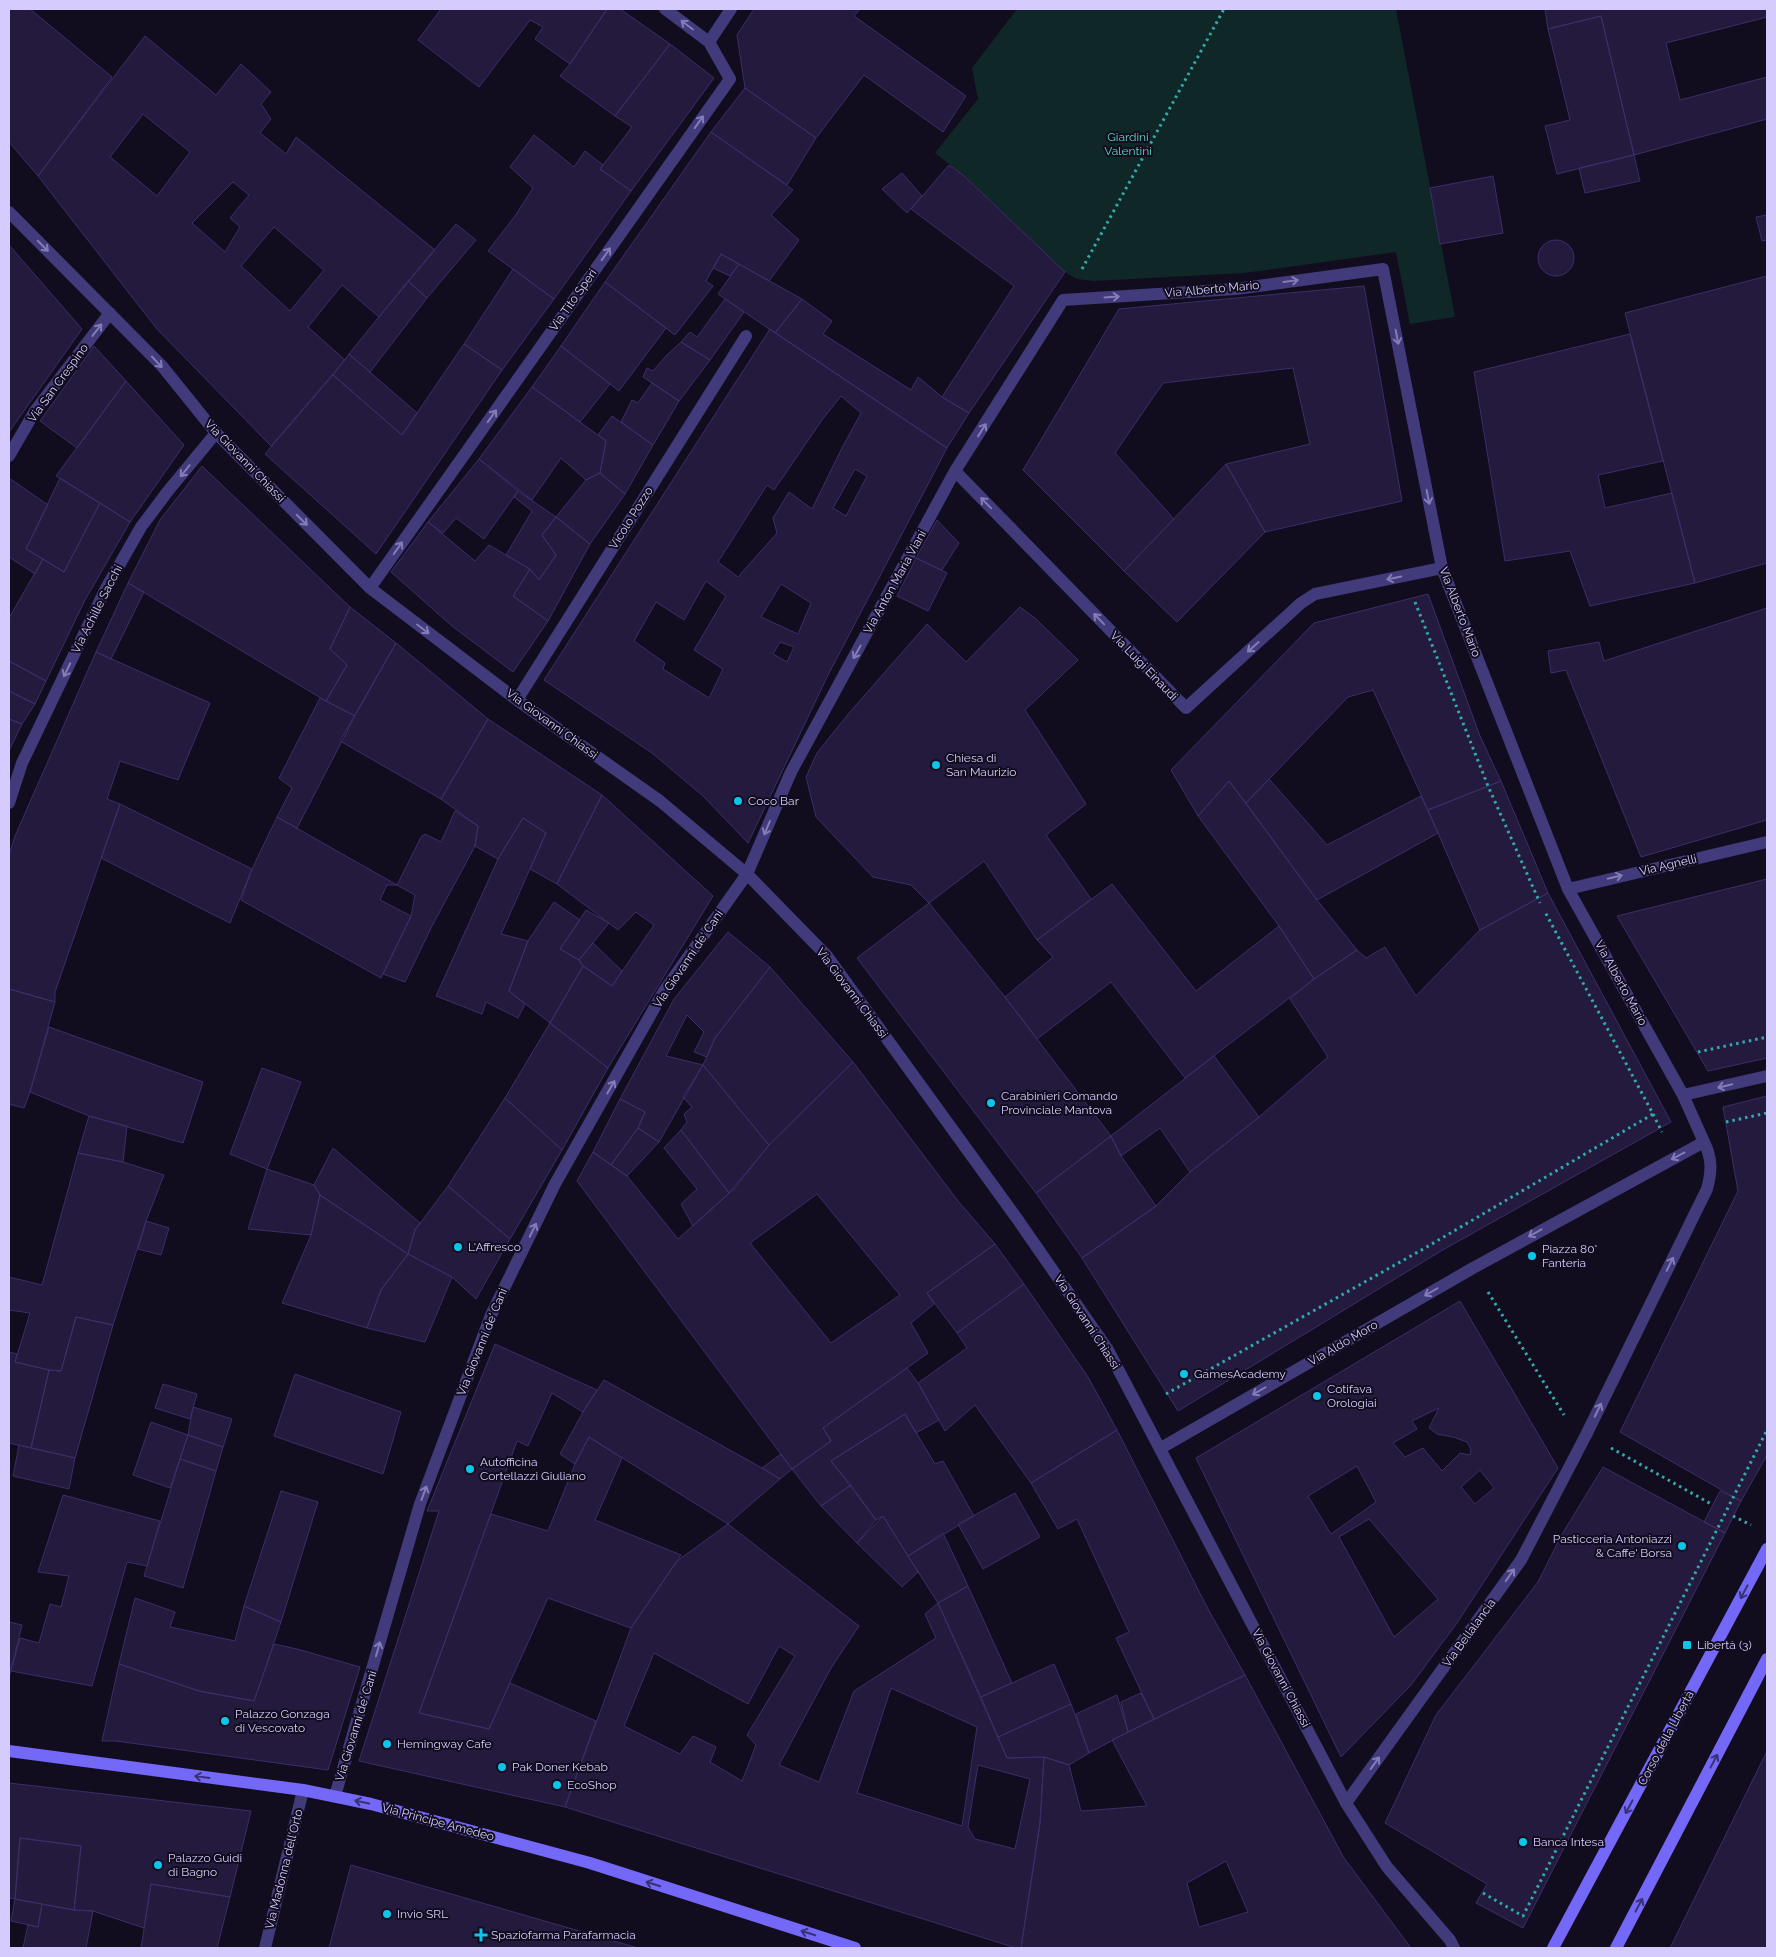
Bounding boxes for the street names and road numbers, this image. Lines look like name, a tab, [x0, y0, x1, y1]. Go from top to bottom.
street label: Via Tito Speri	[546, 266, 600, 334]
street label: Via Alberto Mario	[1164, 278, 1260, 300]
street label: Via San Crespino	[25, 341, 91, 425]
street label: Via Giovanni Chiassi	[202, 417, 288, 505]
street label: Vicolo Pozzo	[606, 484, 656, 552]
street label: Via Anton Maria Viani	[861, 528, 929, 636]
street label: Via Achille Sacchi	[69, 562, 125, 656]
street label: Via Alberto Mario	[1436, 565, 1484, 659]
street label: Via Luigi Einaudi	[1107, 628, 1181, 704]
street label: Via Giovanni Chiassi	[504, 686, 600, 762]
street label: Via Agnelli	[1638, 852, 1698, 878]
street label: Via Giovanni de' Cani	[650, 907, 726, 1011]
street label: Via Alberto Mario	[1592, 938, 1650, 1028]
street label: Via Giovanni Chiassi	[813, 945, 891, 1041]
street label: Via Giovanni Chiassi	[1051, 1272, 1123, 1372]
street label: Via Giovanni de' Cani	[454, 1286, 510, 1398]
street label: Via Aldo Moro	[1306, 1317, 1380, 1369]
street label: Via Bellalancia	[1440, 1596, 1498, 1670]
street label: Via Giovanni Chiassi	[1249, 1626, 1313, 1730]
street label: Via Giovanni de' Cani	[333, 1669, 379, 1783]
street label: Corso della Libertà	[1635, 1688, 1697, 1788]
street label: Via Principe Amedeo	[380, 1800, 496, 1844]
street label: Via Madonna dell'Orto	[262, 1808, 306, 1930]

